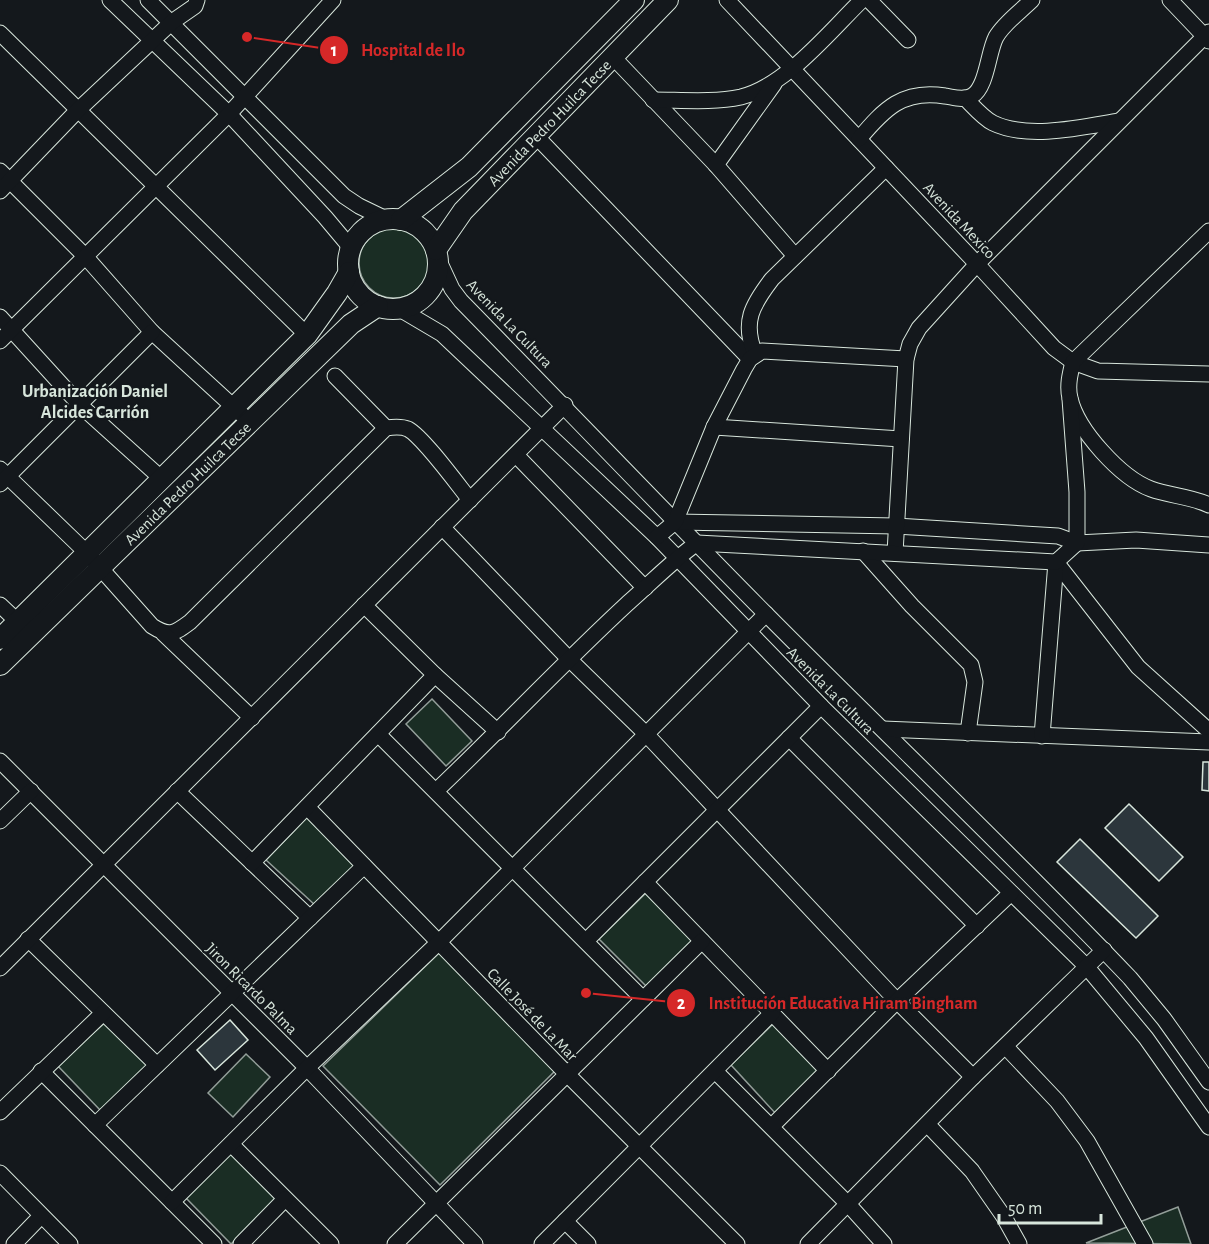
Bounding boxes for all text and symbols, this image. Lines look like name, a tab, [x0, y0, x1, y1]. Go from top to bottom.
callout: Hospital de Ilo	[319, 32, 477, 68]
text: 1	[331, 42, 337, 60]
text: Hospital de Ilo	[361, 42, 465, 60]
street label: Avenida Pedro Huilca Tecse	[485, 57, 614, 189]
street label: Avenida Mexico	[920, 179, 999, 262]
street label: Avenida La Cultura	[463, 277, 555, 371]
district label: Urbanización Daniel Alcides Carrión	[22, 383, 168, 422]
street label: Avenida Pedro Huilca Tecse	[122, 419, 254, 548]
street label: Avenida La Cultura	[784, 644, 877, 737]
street label: Jiron Ricardo Palma	[203, 940, 300, 1037]
street label: Calle José de La Mar	[484, 965, 581, 1065]
callout: Institución Educativa Hiram Bingham	[666, 985, 989, 1021]
text: 2	[677, 995, 686, 1013]
text: Institución Educativa Hiram Bingham	[708, 995, 978, 1013]
scale bar	[999, 1187, 1101, 1225]
text: 50 m	[1008, 1200, 1042, 1218]

